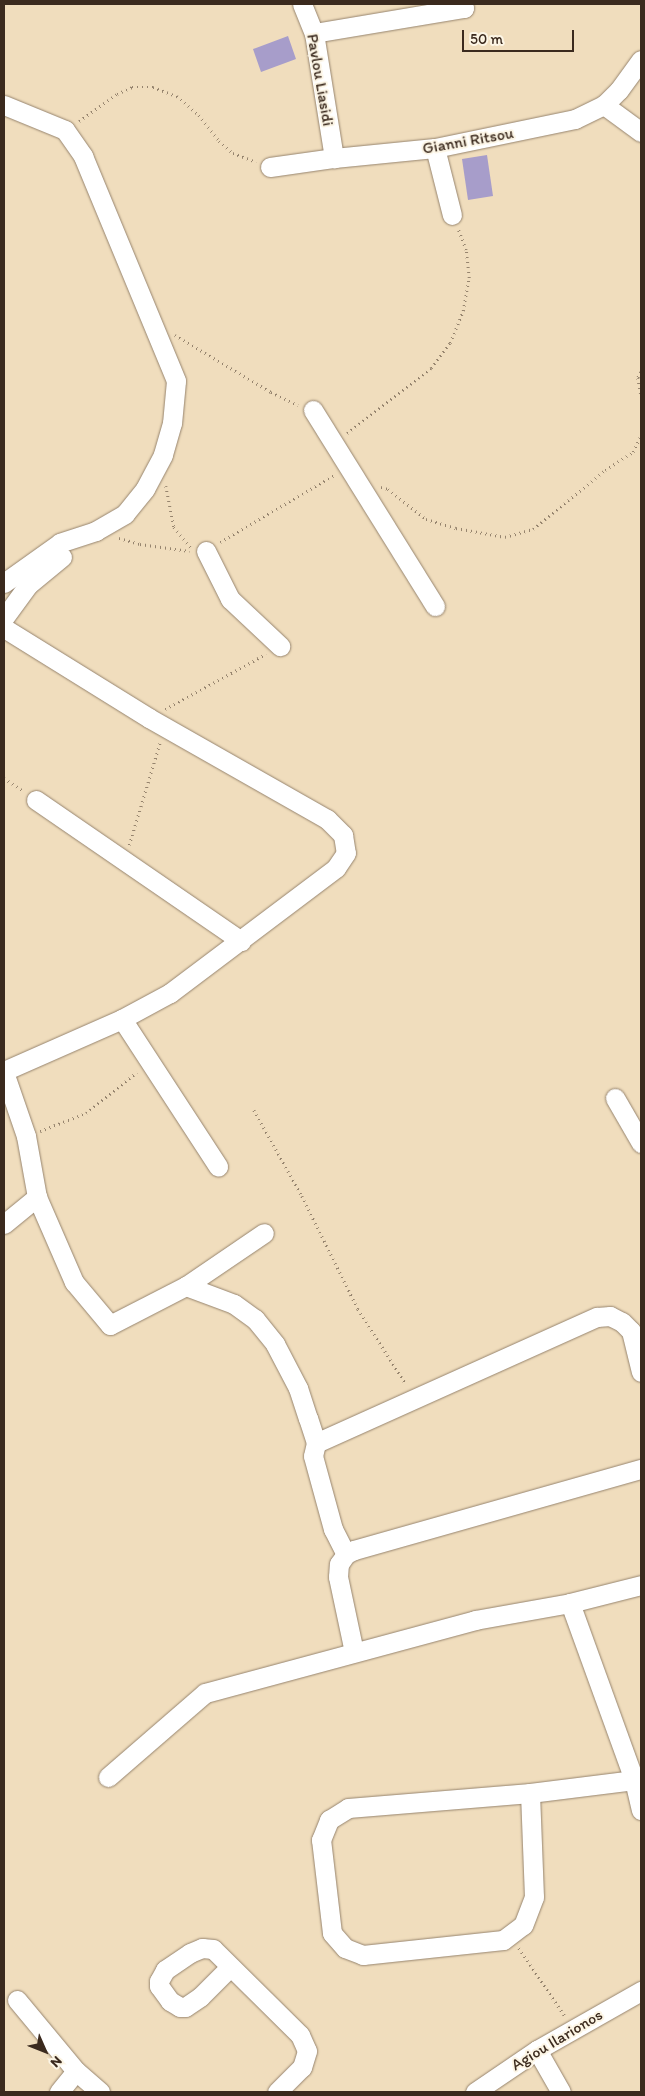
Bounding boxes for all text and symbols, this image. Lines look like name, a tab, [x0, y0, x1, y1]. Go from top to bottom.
scale bar	[465, 20, 578, 52]
text: 50 m	[470, 30, 503, 48]
street label: Pavlou Liasidi	[302, 32, 338, 128]
street label: Gianni Ritsou	[421, 124, 515, 158]
street label: Agiou Ilarionos	[507, 2005, 607, 2075]
north arrow	[20, 2026, 70, 2076]
text: N	[47, 2052, 66, 2071]

